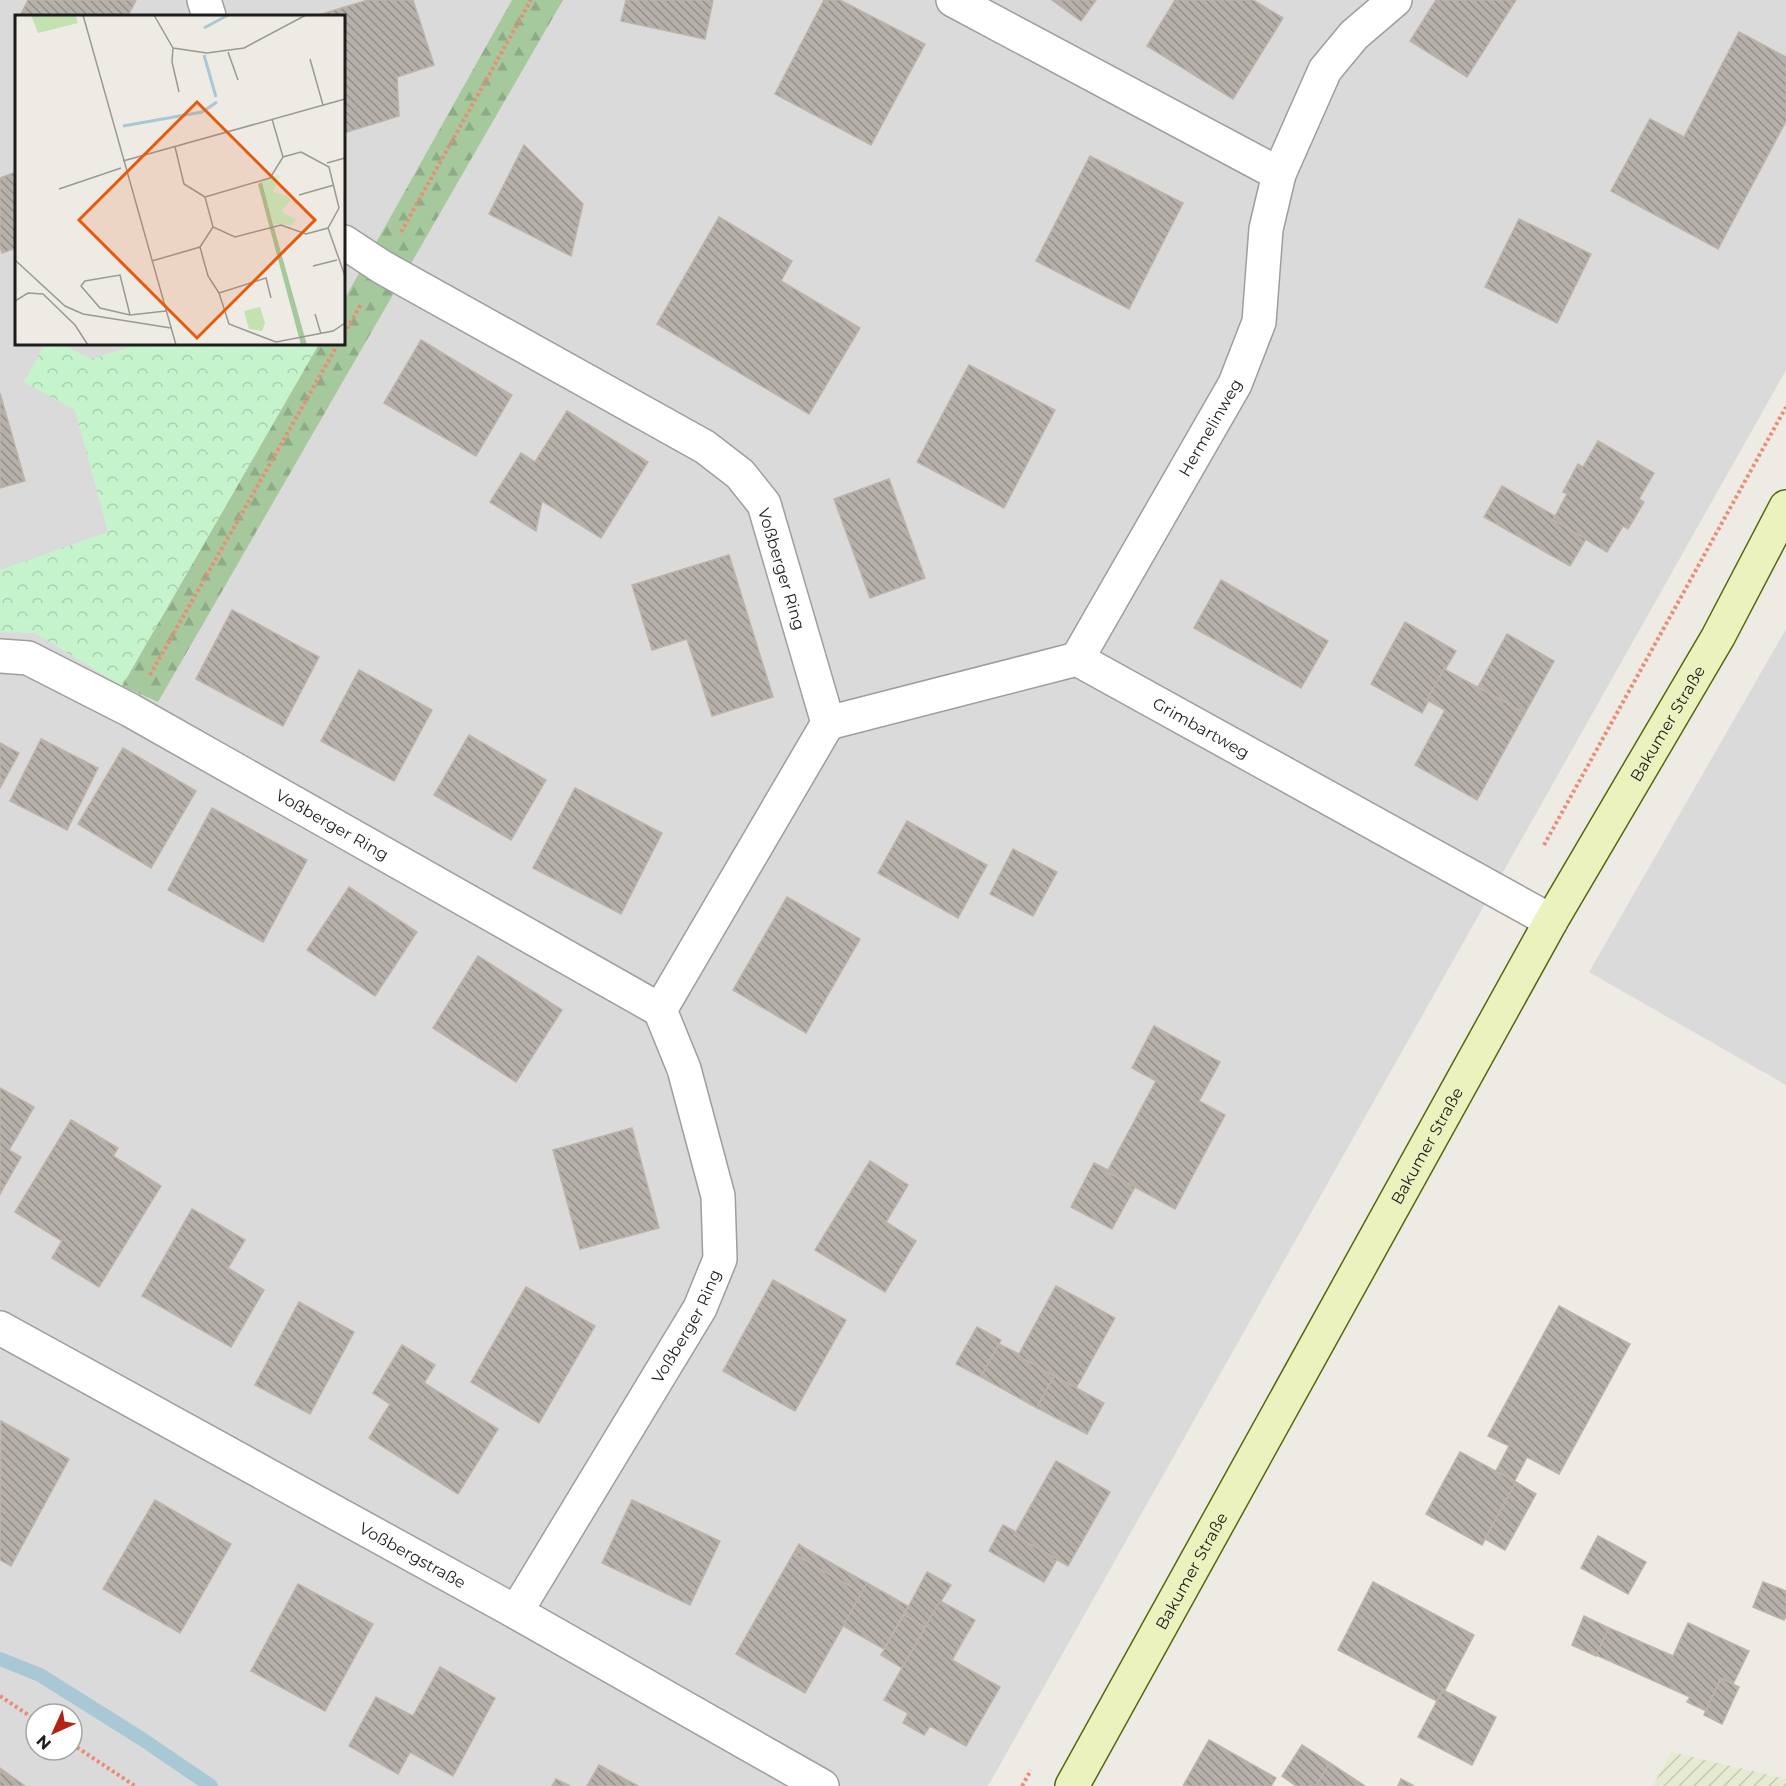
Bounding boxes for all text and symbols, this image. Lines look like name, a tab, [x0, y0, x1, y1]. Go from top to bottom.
inset map	[15, 15, 345, 345]
street label: Hermelinweg	[1175, 376, 1246, 480]
street label: Voßberger Ring	[754, 506, 809, 632]
street label: Bakumer Straße	[1626, 662, 1709, 785]
street label: Grimbartweg	[1149, 694, 1253, 762]
street label: Voßberger Ring	[272, 785, 392, 864]
street label: Bakumer Straße	[1387, 1084, 1467, 1208]
street label: Voßberger Ring	[648, 1267, 725, 1387]
street label: Bakumer Straße	[1152, 1509, 1232, 1633]
street label: Voßbergstraße	[356, 1519, 469, 1592]
north arrow	[24, 1702, 84, 1762]
text: N	[32, 1731, 55, 1754]

